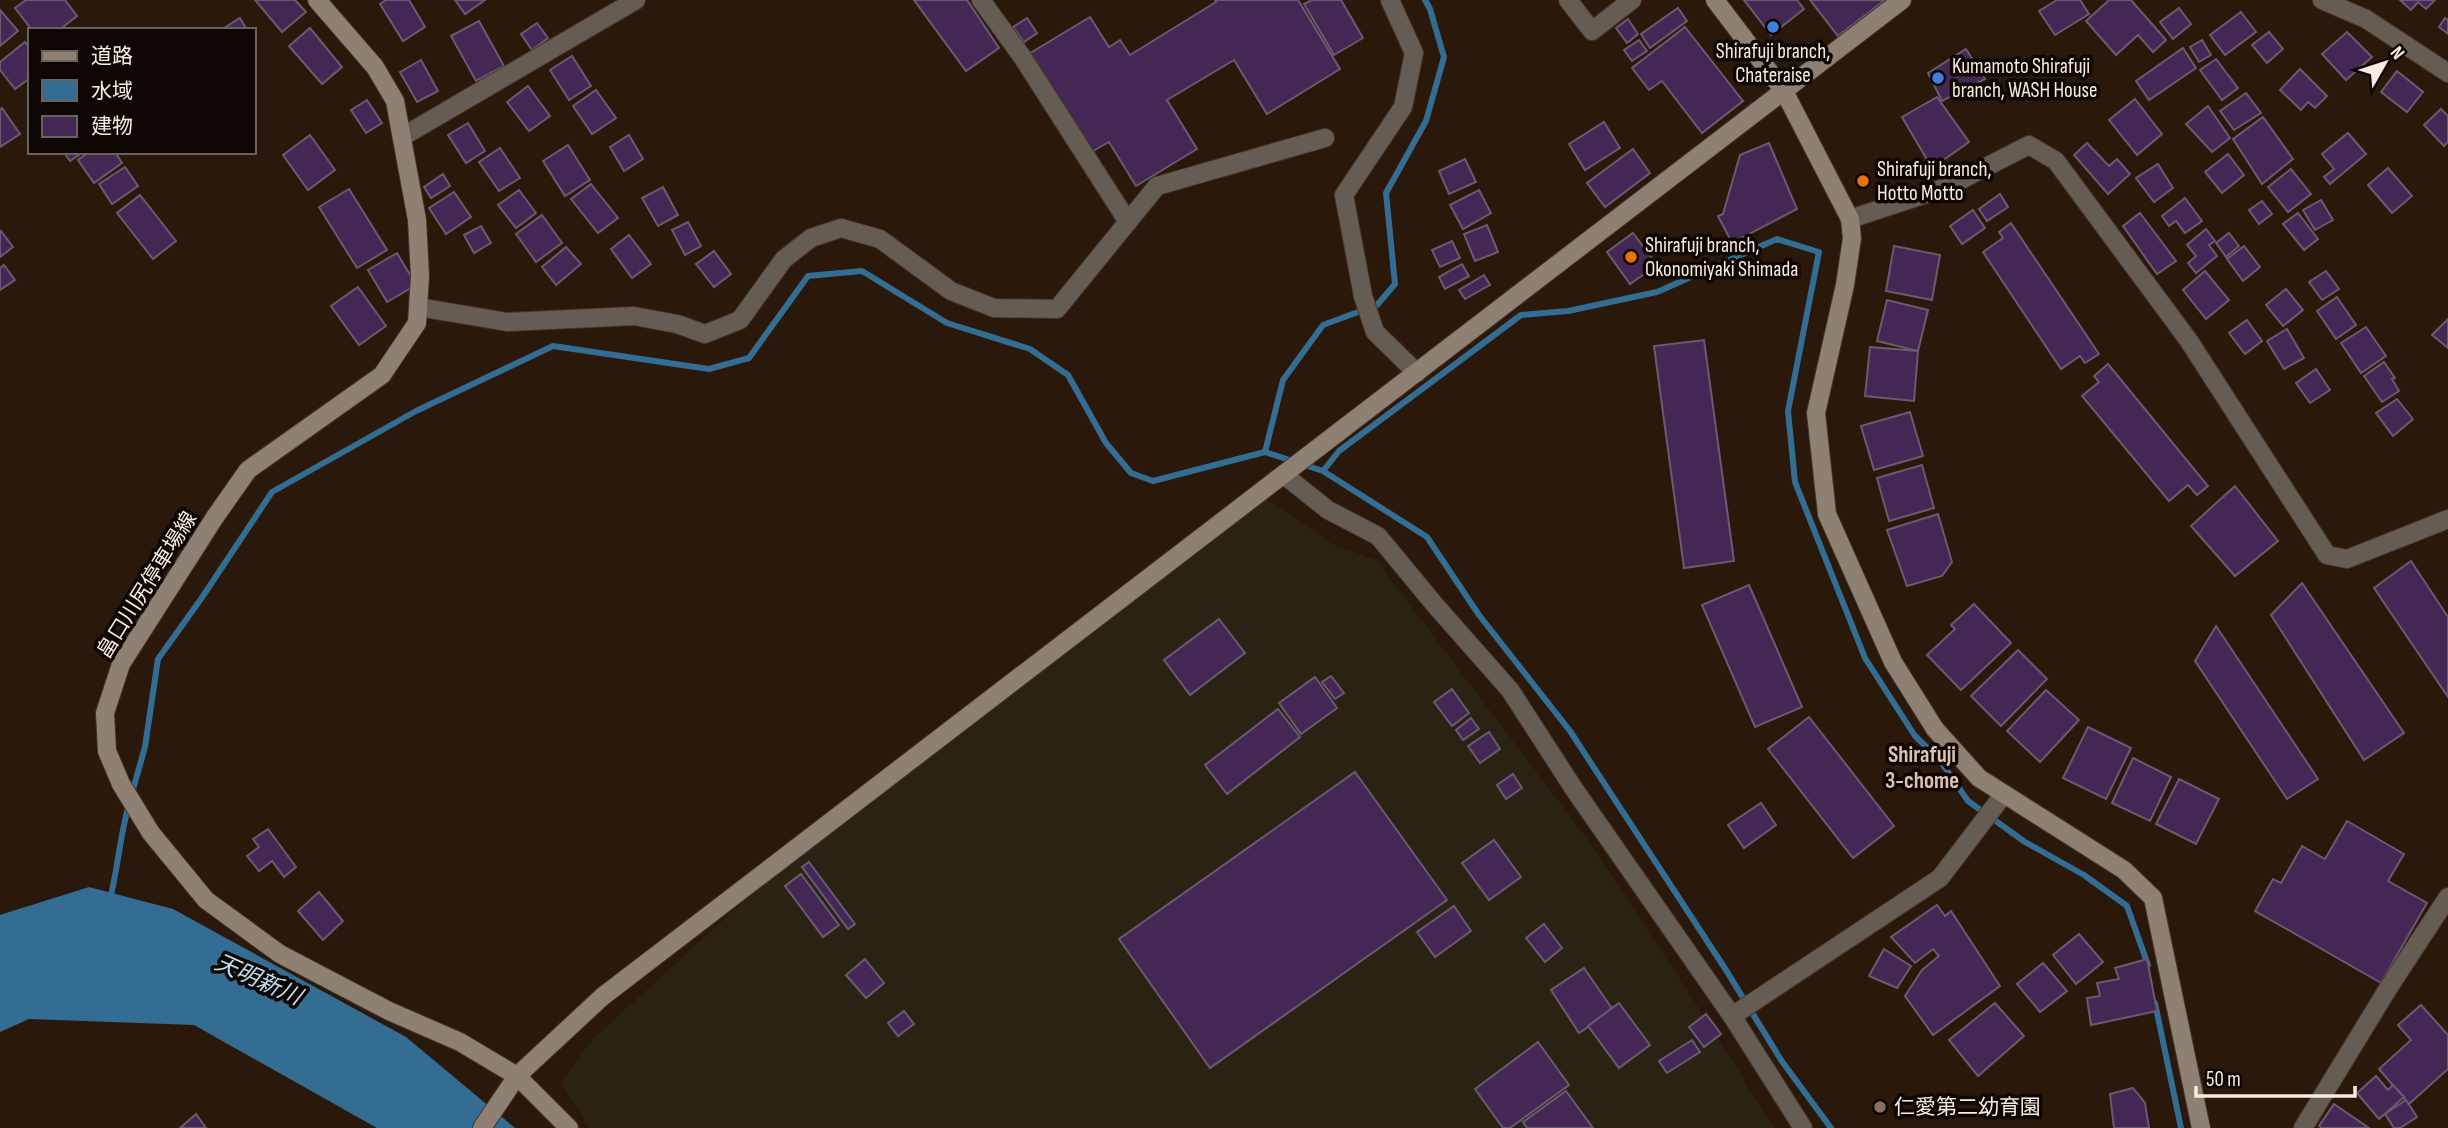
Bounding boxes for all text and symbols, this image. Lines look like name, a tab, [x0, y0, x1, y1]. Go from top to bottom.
marker: Shirafuji branch, Chateraise	[1765, 19, 1781, 35]
legend	[28, 28, 256, 154]
north arrow	[2350, 28, 2420, 98]
place label: Shirafuji branch, Chateraise	[1716, 39, 1830, 88]
text: N	[2385, 42, 2409, 64]
text: 道路	[91, 44, 133, 69]
place label: Kumamoto Shirafuji branch, WASH House	[1952, 54, 2098, 103]
marker: Kumamoto Shirafuji branch, WASH House	[1930, 70, 1946, 86]
text: 水域	[91, 79, 133, 104]
text: 建物	[91, 114, 133, 139]
place label: Shirafuji branch, Hotto Motto	[1877, 157, 1991, 206]
marker: Shirafuji branch, Hotto Motto	[1855, 173, 1871, 189]
place label: Shirafuji branch, Okonomiyaki Shimada	[1645, 233, 1798, 282]
marker: Shirafuji branch, Okonomiyaki Shimada	[1623, 249, 1639, 265]
street label: 畠口川尻停車場線	[92, 507, 202, 663]
district label: Shirafuji 3-chome	[1885, 741, 1959, 795]
water label: 天明新川	[210, 949, 308, 1013]
scale bar	[2196, 1054, 2355, 1098]
text: 50 m	[2206, 1067, 2241, 1092]
place label: 仁愛第二幼育園	[1894, 1095, 2041, 1120]
marker: 仁愛第二幼育園	[1872, 1099, 1888, 1115]

